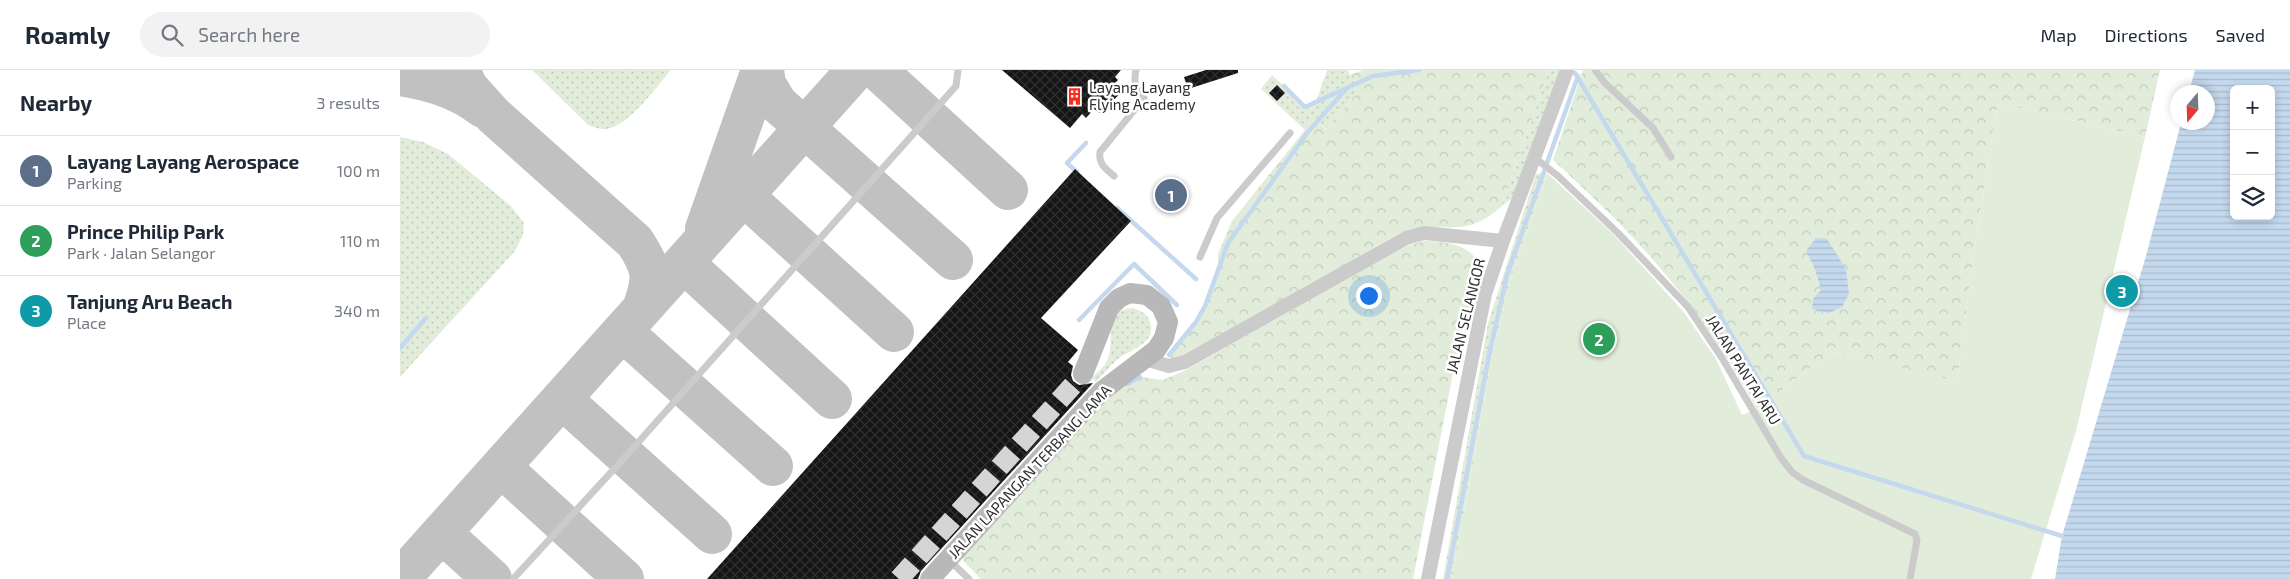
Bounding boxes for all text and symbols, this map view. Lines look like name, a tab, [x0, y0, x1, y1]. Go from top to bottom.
search box	[140, 12, 490, 57]
text: Roamly	[25, 20, 110, 49]
icon: search	[158, 21, 186, 49]
text: Search here	[198, 23, 300, 46]
text: Map	[2040, 24, 2077, 46]
text: Directions	[2105, 24, 2188, 46]
text: Saved	[2216, 24, 2265, 46]
place label: Layang Layang Flying Academy	[1089, 78, 1196, 113]
north arrow	[2170, 85, 2215, 130]
map controls	[2230, 85, 2275, 220]
button: +	[2230, 85, 2275, 130]
building icon: Layang Layang Flying Academy	[1065, 87, 1085, 107]
text: Nearby	[20, 90, 92, 115]
text: 3 results	[317, 93, 380, 112]
button: −	[2230, 130, 2275, 175]
text: Layang Layang Aerospace	[67, 150, 299, 173]
text: 1	[33, 161, 39, 180]
text: 100 m	[337, 161, 380, 180]
text: Parking	[67, 173, 122, 192]
button: layers	[2230, 175, 2275, 220]
pin: 1	[1155, 176, 1187, 214]
text: Prince Philip Park	[67, 220, 225, 243]
text: 2	[31, 231, 41, 250]
text: 110 m	[340, 231, 380, 250]
text: Park · Jalan Selangor	[67, 243, 216, 262]
street label: JALAN SELANGOR	[1442, 256, 1488, 375]
pin: 3	[2106, 272, 2138, 310]
your location	[1356, 283, 1382, 309]
text: Tanjung Aru Beach	[67, 290, 232, 313]
text: 3	[31, 301, 41, 320]
text: 340 m	[334, 301, 380, 320]
street label: JALAN PANTAI ARU	[1703, 311, 1785, 428]
text: Place	[67, 313, 106, 332]
pin: 2	[1583, 320, 1615, 358]
street label: JALAN LAPANGAN TERBANG LAMA	[944, 380, 1115, 562]

